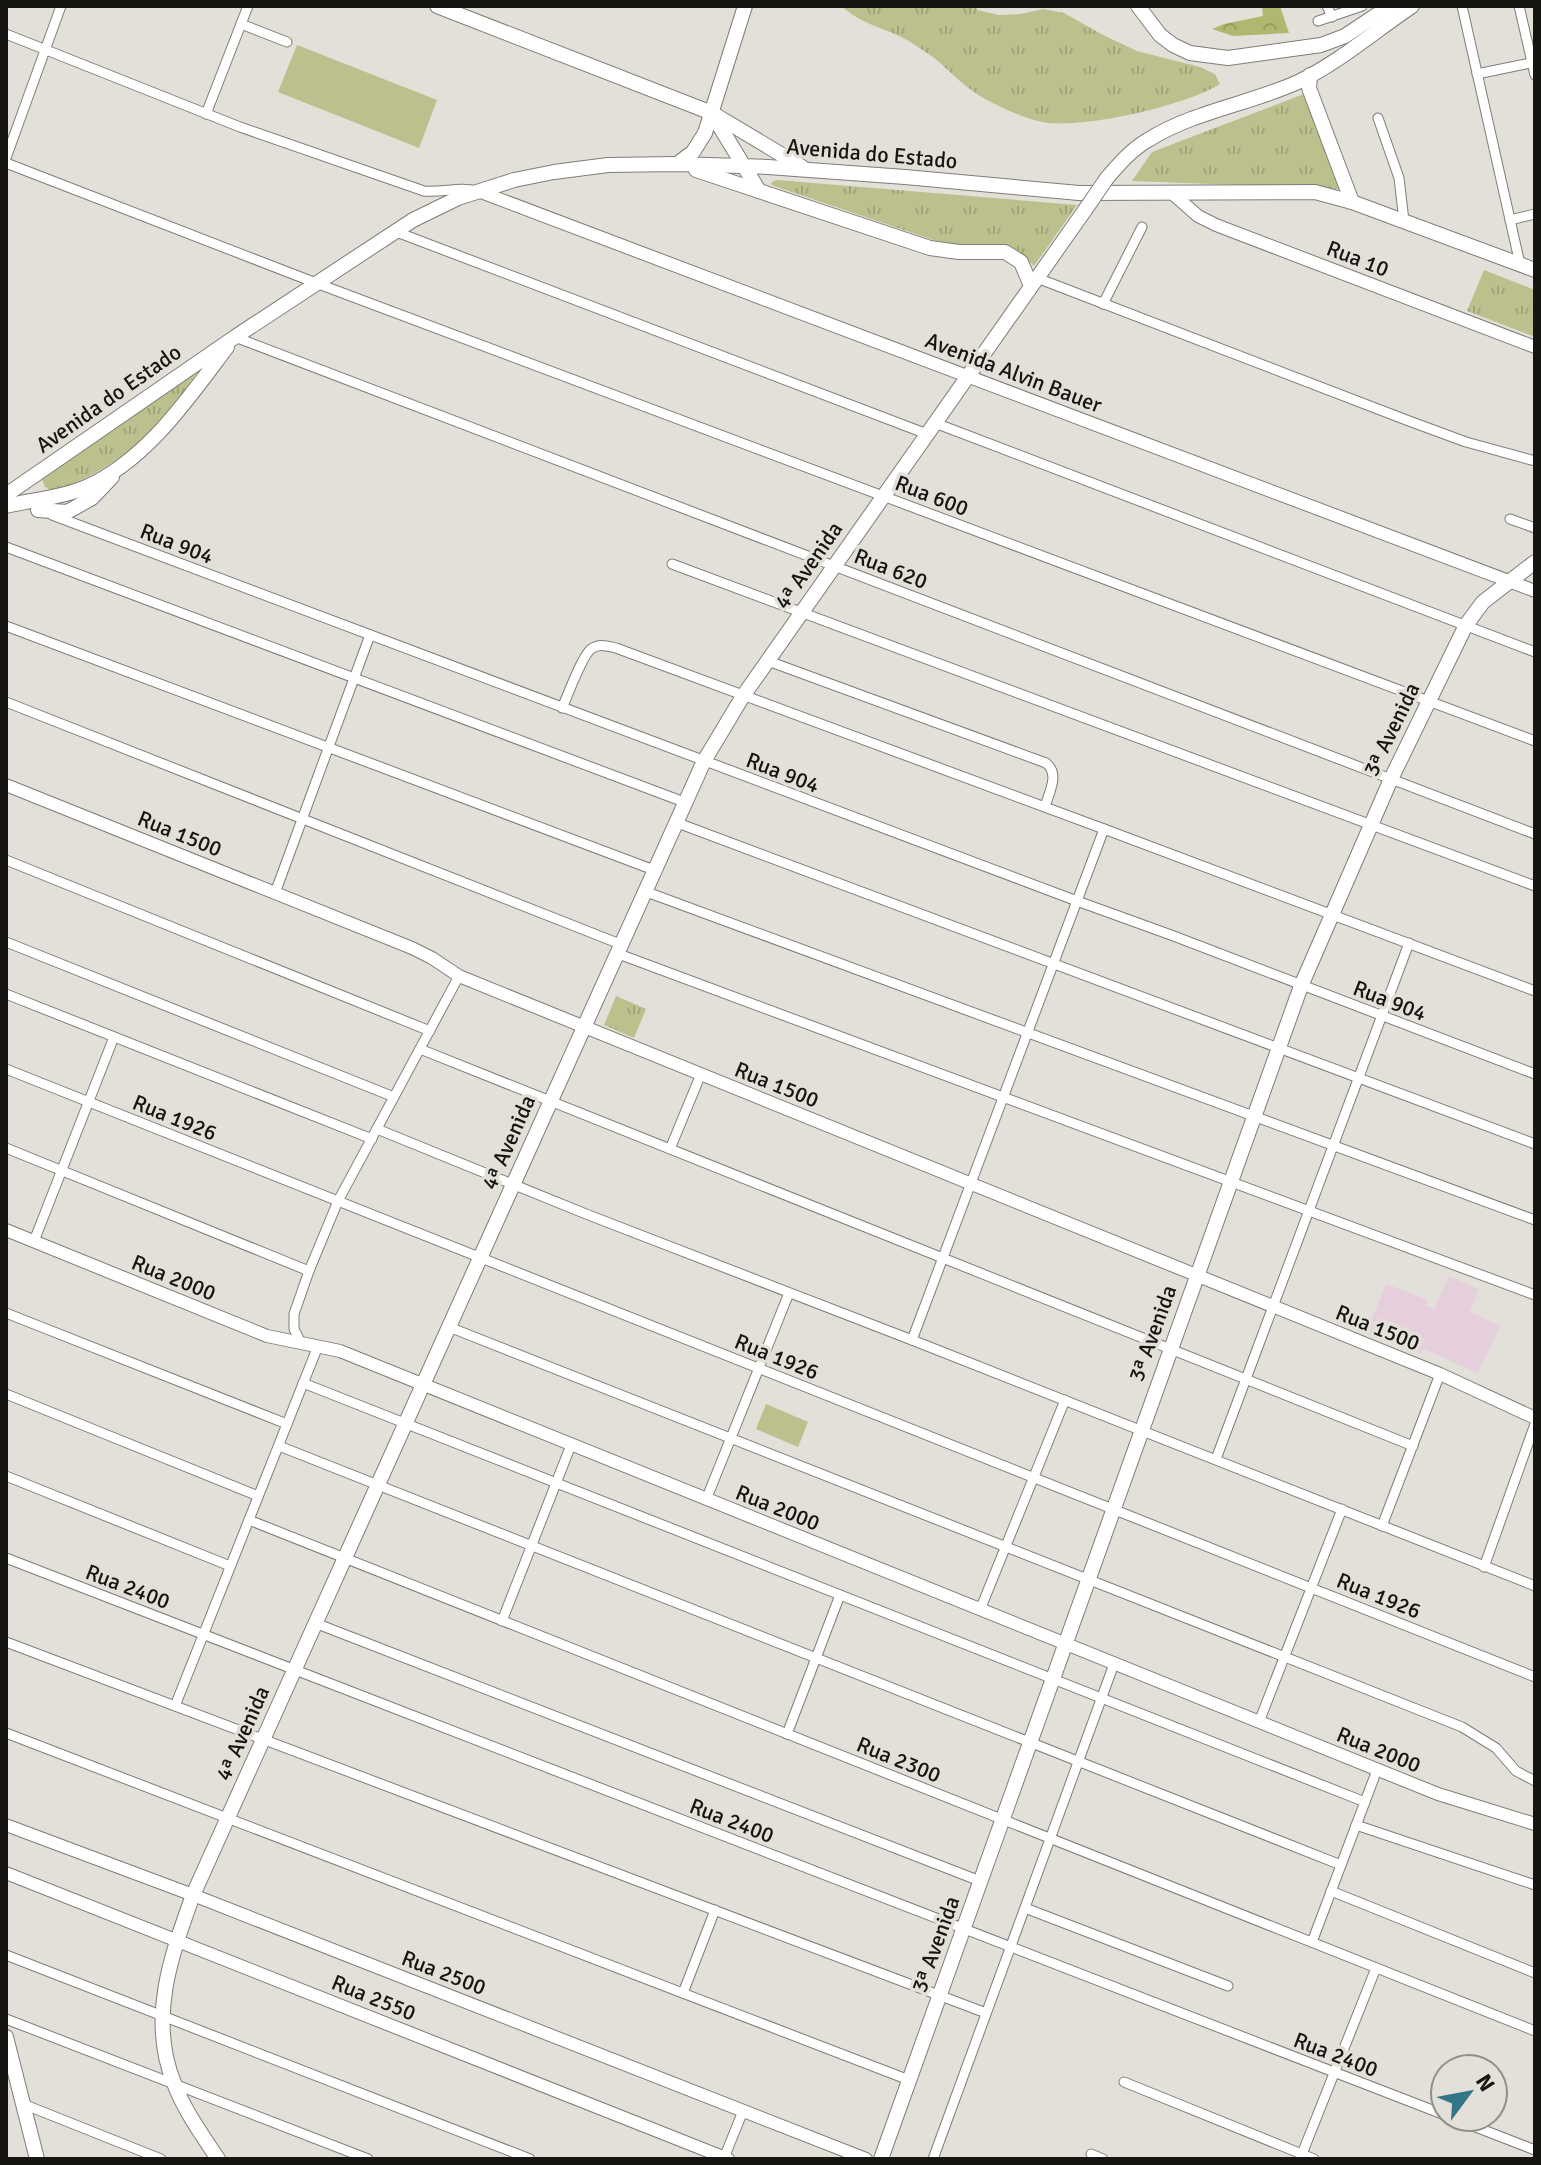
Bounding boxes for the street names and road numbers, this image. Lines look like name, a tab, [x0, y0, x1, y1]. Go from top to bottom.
street label: Avenida do Estado	[785, 133, 958, 174]
street label: Rua 10	[1323, 234, 1393, 283]
street label: Avenida Alvin Bauer	[922, 326, 1106, 419]
street label: Avenida do Estado	[30, 338, 186, 459]
street label: Rua 600	[891, 469, 972, 522]
street label: 4ª Avenida	[768, 516, 848, 614]
street label: Rua 904	[136, 517, 217, 570]
street label: Rua 620	[850, 542, 931, 595]
street label: 3ª Avenida	[1357, 678, 1426, 780]
street label: Rua 904	[742, 746, 823, 799]
street label: Rua 1500	[134, 804, 226, 863]
street label: Rua 904	[1349, 974, 1430, 1027]
street label: Rua 1500	[731, 1055, 823, 1114]
street label: Rua 1926	[129, 1088, 221, 1147]
street label: 4ª Avenida	[476, 1091, 541, 1194]
street label: Rua 2000	[128, 1248, 220, 1307]
street label: 3ª Avenida	[1123, 1281, 1182, 1385]
street label: Rua 1500	[1332, 1298, 1424, 1357]
street label: Rua 1926	[731, 1327, 823, 1386]
street label: Rua 2000	[732, 1478, 824, 1537]
street label: Rua 2400	[82, 1558, 174, 1615]
street label: Rua 1926	[1333, 1566, 1425, 1625]
street label: 4ª Avenida	[210, 1682, 275, 1785]
street label: Rua 2000	[1333, 1720, 1425, 1779]
street label: Rua 2300	[853, 1730, 945, 1789]
street label: Rua 2400	[686, 1792, 778, 1849]
street label: 3ª Avenida	[906, 1892, 965, 1996]
street label: Rua 2500	[398, 1944, 490, 2001]
street label: Rua 2550	[328, 1968, 420, 2027]
street label: Rua 2400	[1290, 2026, 1382, 2083]

